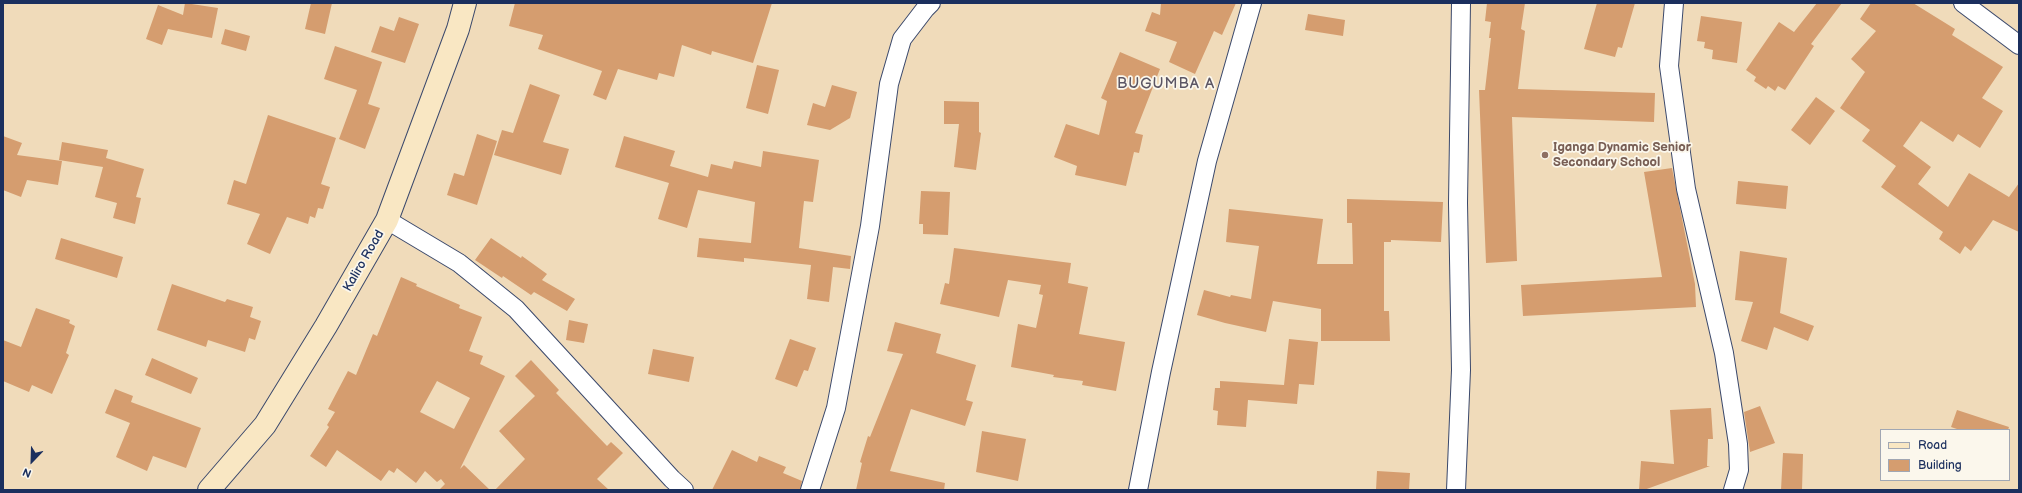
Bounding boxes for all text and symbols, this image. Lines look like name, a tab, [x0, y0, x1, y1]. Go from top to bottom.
district label: BUGUMBA A	[1117, 75, 1215, 93]
place label: Iganga Dynamic Senior Secondary School	[1553, 140, 1691, 171]
marker: Iganga Dynamic Senior Secondary School	[1540, 150, 1550, 160]
street label: Kaliro Road	[340, 228, 388, 294]
legend	[1880, 429, 2010, 481]
text: Road	[1918, 438, 1947, 453]
north arrow	[12, 441, 52, 481]
text: Building	[1918, 458, 1962, 473]
text: N	[21, 465, 33, 480]

